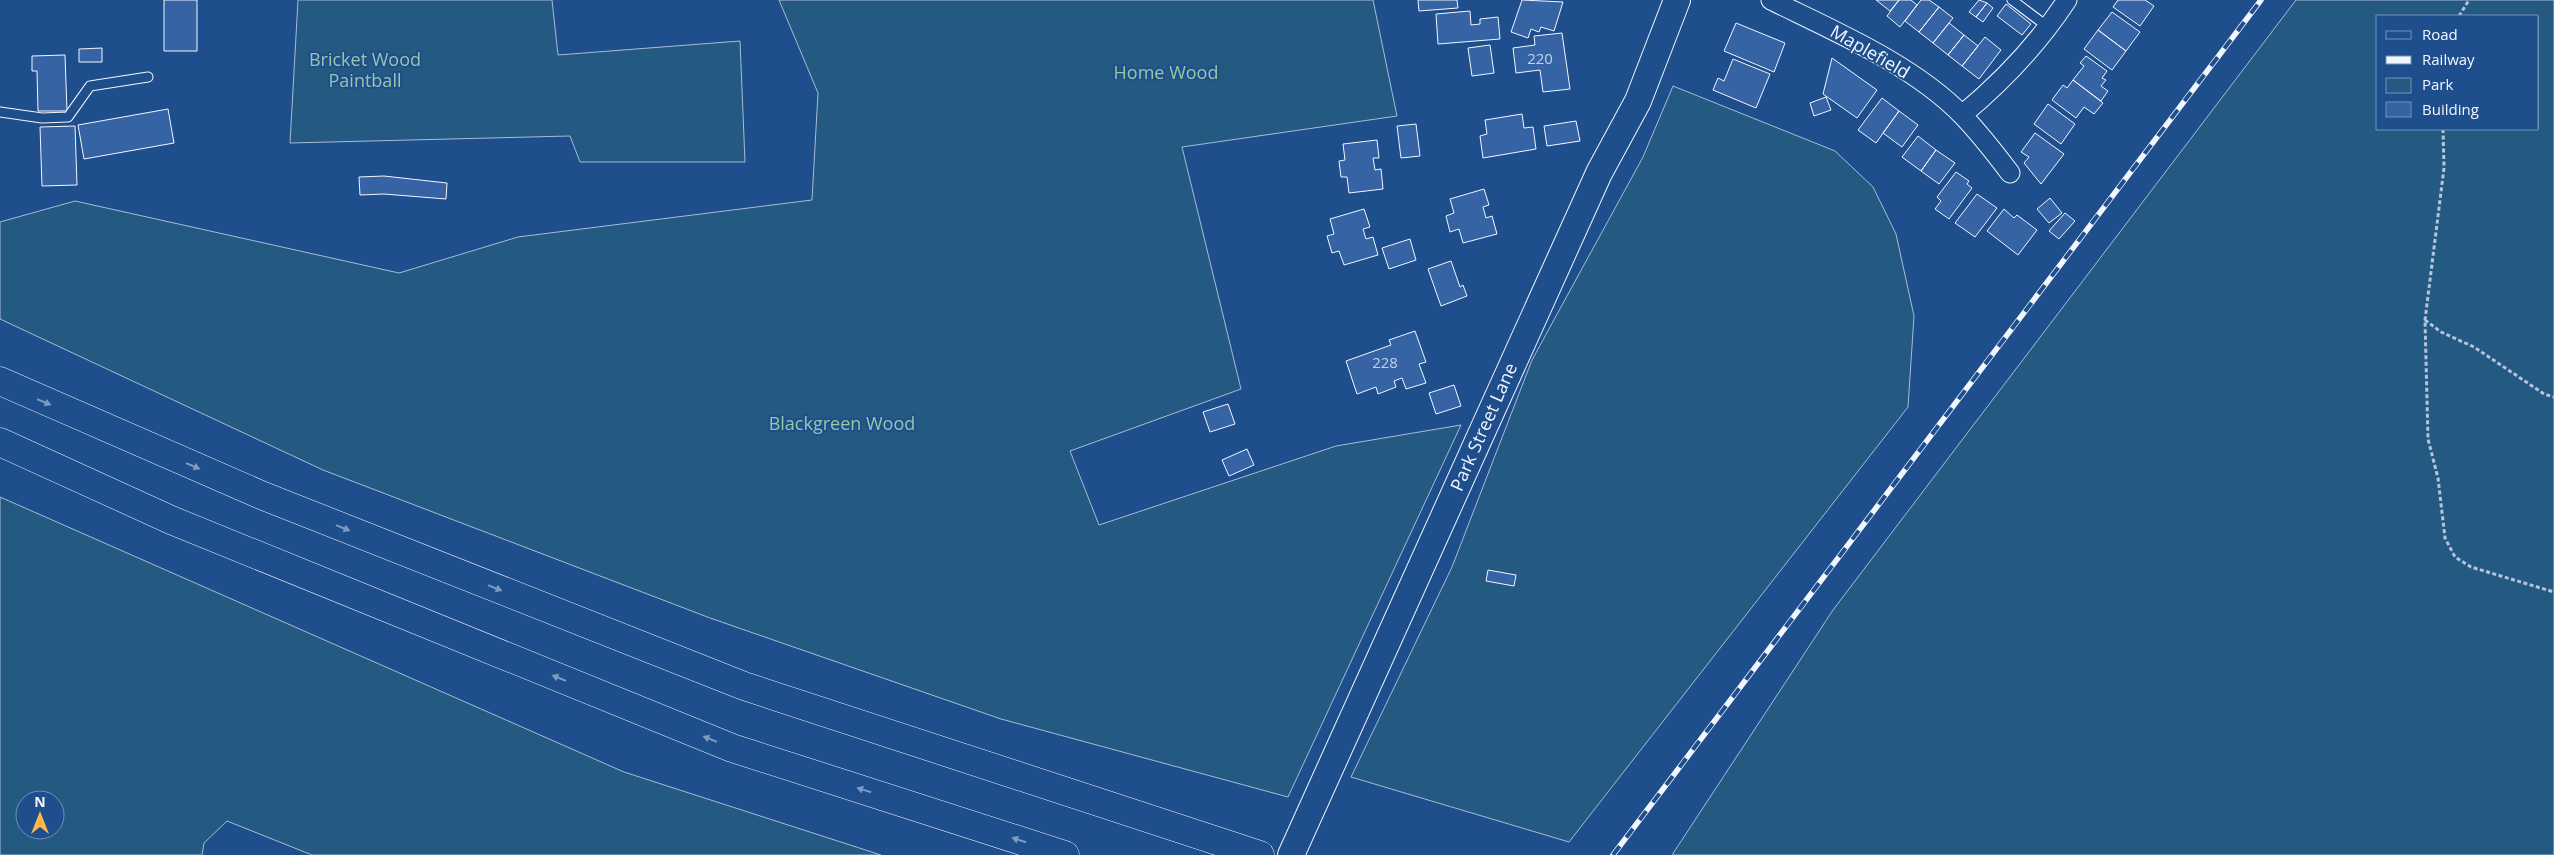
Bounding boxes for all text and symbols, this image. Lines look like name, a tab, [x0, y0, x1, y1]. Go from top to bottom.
legend	[2376, 15, 2539, 130]
street label: Maplefield	[1826, 19, 1915, 84]
text: Road	[2422, 24, 2458, 44]
park label: Bricket Wood Paintball	[309, 47, 421, 92]
house number: 220	[1527, 48, 1553, 68]
text: Railway	[2422, 49, 2475, 69]
park label: Home Wood	[1114, 60, 1218, 84]
text: Park	[2422, 74, 2453, 94]
text: Building	[2422, 99, 2479, 119]
house number: 228	[1372, 352, 1398, 372]
street label: Park Street Lane	[1444, 359, 1522, 494]
one-way arrow	[37, 398, 51, 406]
park label: Blackgreen Wood	[769, 411, 915, 435]
one-way arrow	[186, 463, 200, 471]
one-way arrow	[336, 525, 351, 532]
one-way arrow	[487, 585, 502, 592]
one-way arrow	[551, 674, 566, 682]
one-way arrow	[702, 735, 717, 743]
one-way arrow	[856, 786, 871, 794]
north arrow	[15, 790, 65, 840]
text: N	[34, 792, 46, 811]
one-way arrow	[1011, 836, 1026, 843]

